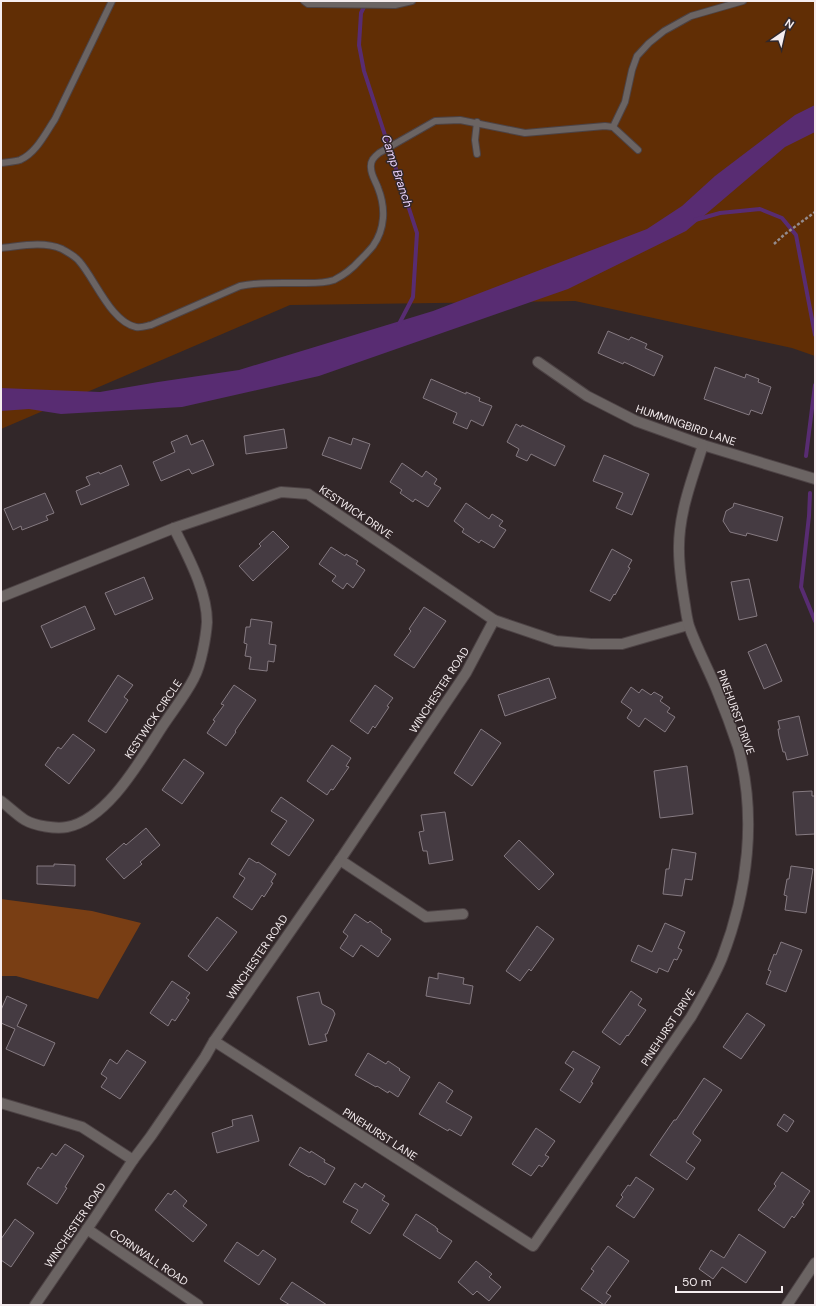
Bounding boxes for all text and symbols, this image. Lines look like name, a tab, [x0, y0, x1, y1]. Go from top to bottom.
north arrow	[764, 12, 804, 52]
text: N	[782, 16, 797, 32]
water label: Camp Branch	[378, 133, 416, 210]
street label: HUMMINGBIRD LANE	[634, 401, 738, 449]
street label: KESTWICK DRIVE	[317, 482, 395, 542]
street label: WINCHESTER ROAD	[406, 644, 472, 736]
street label: PINEHURST DRIVE	[714, 668, 758, 756]
street label: KESTWICK CIRCLE	[121, 677, 185, 761]
street label: WINCHESTER ROAD	[223, 911, 291, 1002]
street label: PINEHURST DRIVE	[638, 986, 698, 1068]
street label: PINEHURST LANE	[340, 1105, 420, 1163]
street label: WINCHESTER ROAD	[41, 1179, 109, 1270]
street label: CORNWALL ROAD	[107, 1226, 191, 1289]
scale bar	[676, 1268, 782, 1294]
text: 50 m	[682, 1274, 711, 1290]

